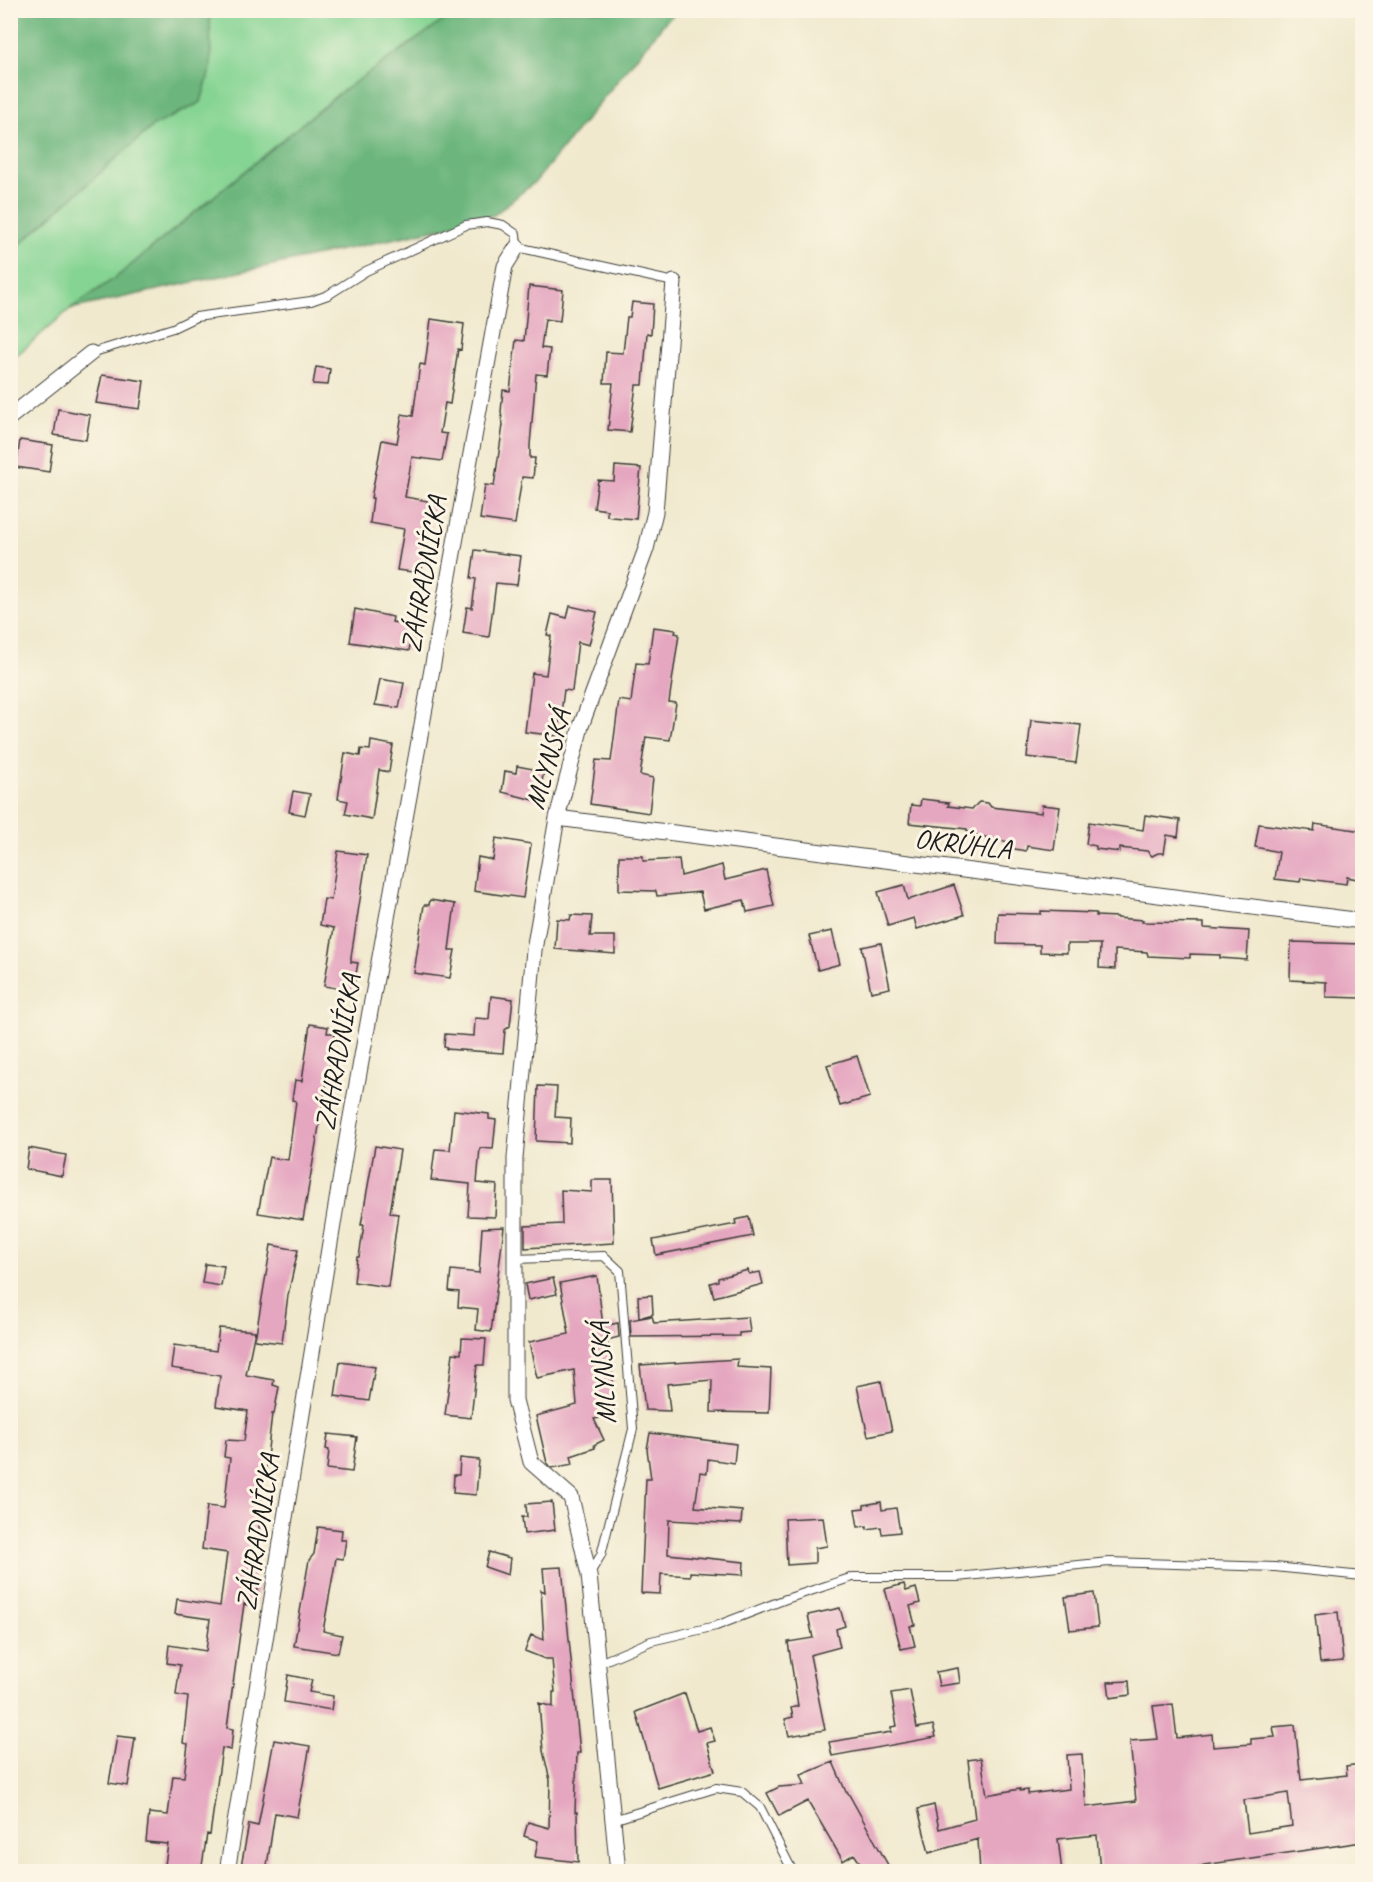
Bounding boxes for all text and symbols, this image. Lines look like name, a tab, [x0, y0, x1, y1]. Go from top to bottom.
street label: ZÁHRADNÍCKA	[393, 491, 455, 655]
street label: MLYNSKÁ	[517, 702, 579, 813]
street label: OKRÚHLA	[913, 820, 1015, 867]
street label: ZÁHRADNÍCKA	[307, 969, 369, 1133]
street label: MLYNSKÁ	[581, 1317, 624, 1425]
street label: ZÁHRADNÍCKA	[228, 1450, 287, 1613]

